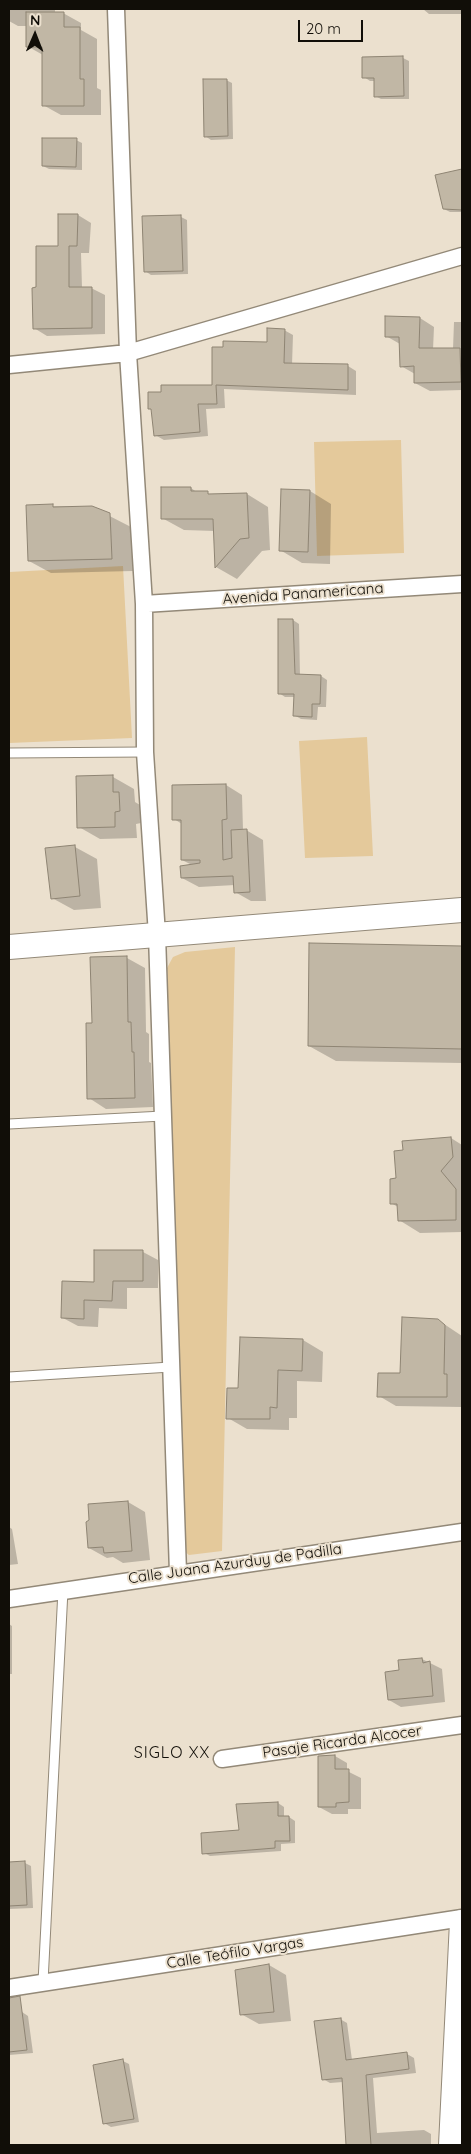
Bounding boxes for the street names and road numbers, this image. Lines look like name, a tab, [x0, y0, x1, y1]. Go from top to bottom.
street label: Avenida Panamericana	[222, 579, 384, 609]
street label: Calle Juana Azurduy de Padilla	[127, 1540, 343, 1588]
street label: Pasaje Ricarda Alcocer	[261, 1722, 423, 1762]
street label: Calle Teófilo Vargas	[166, 1933, 304, 1973]

